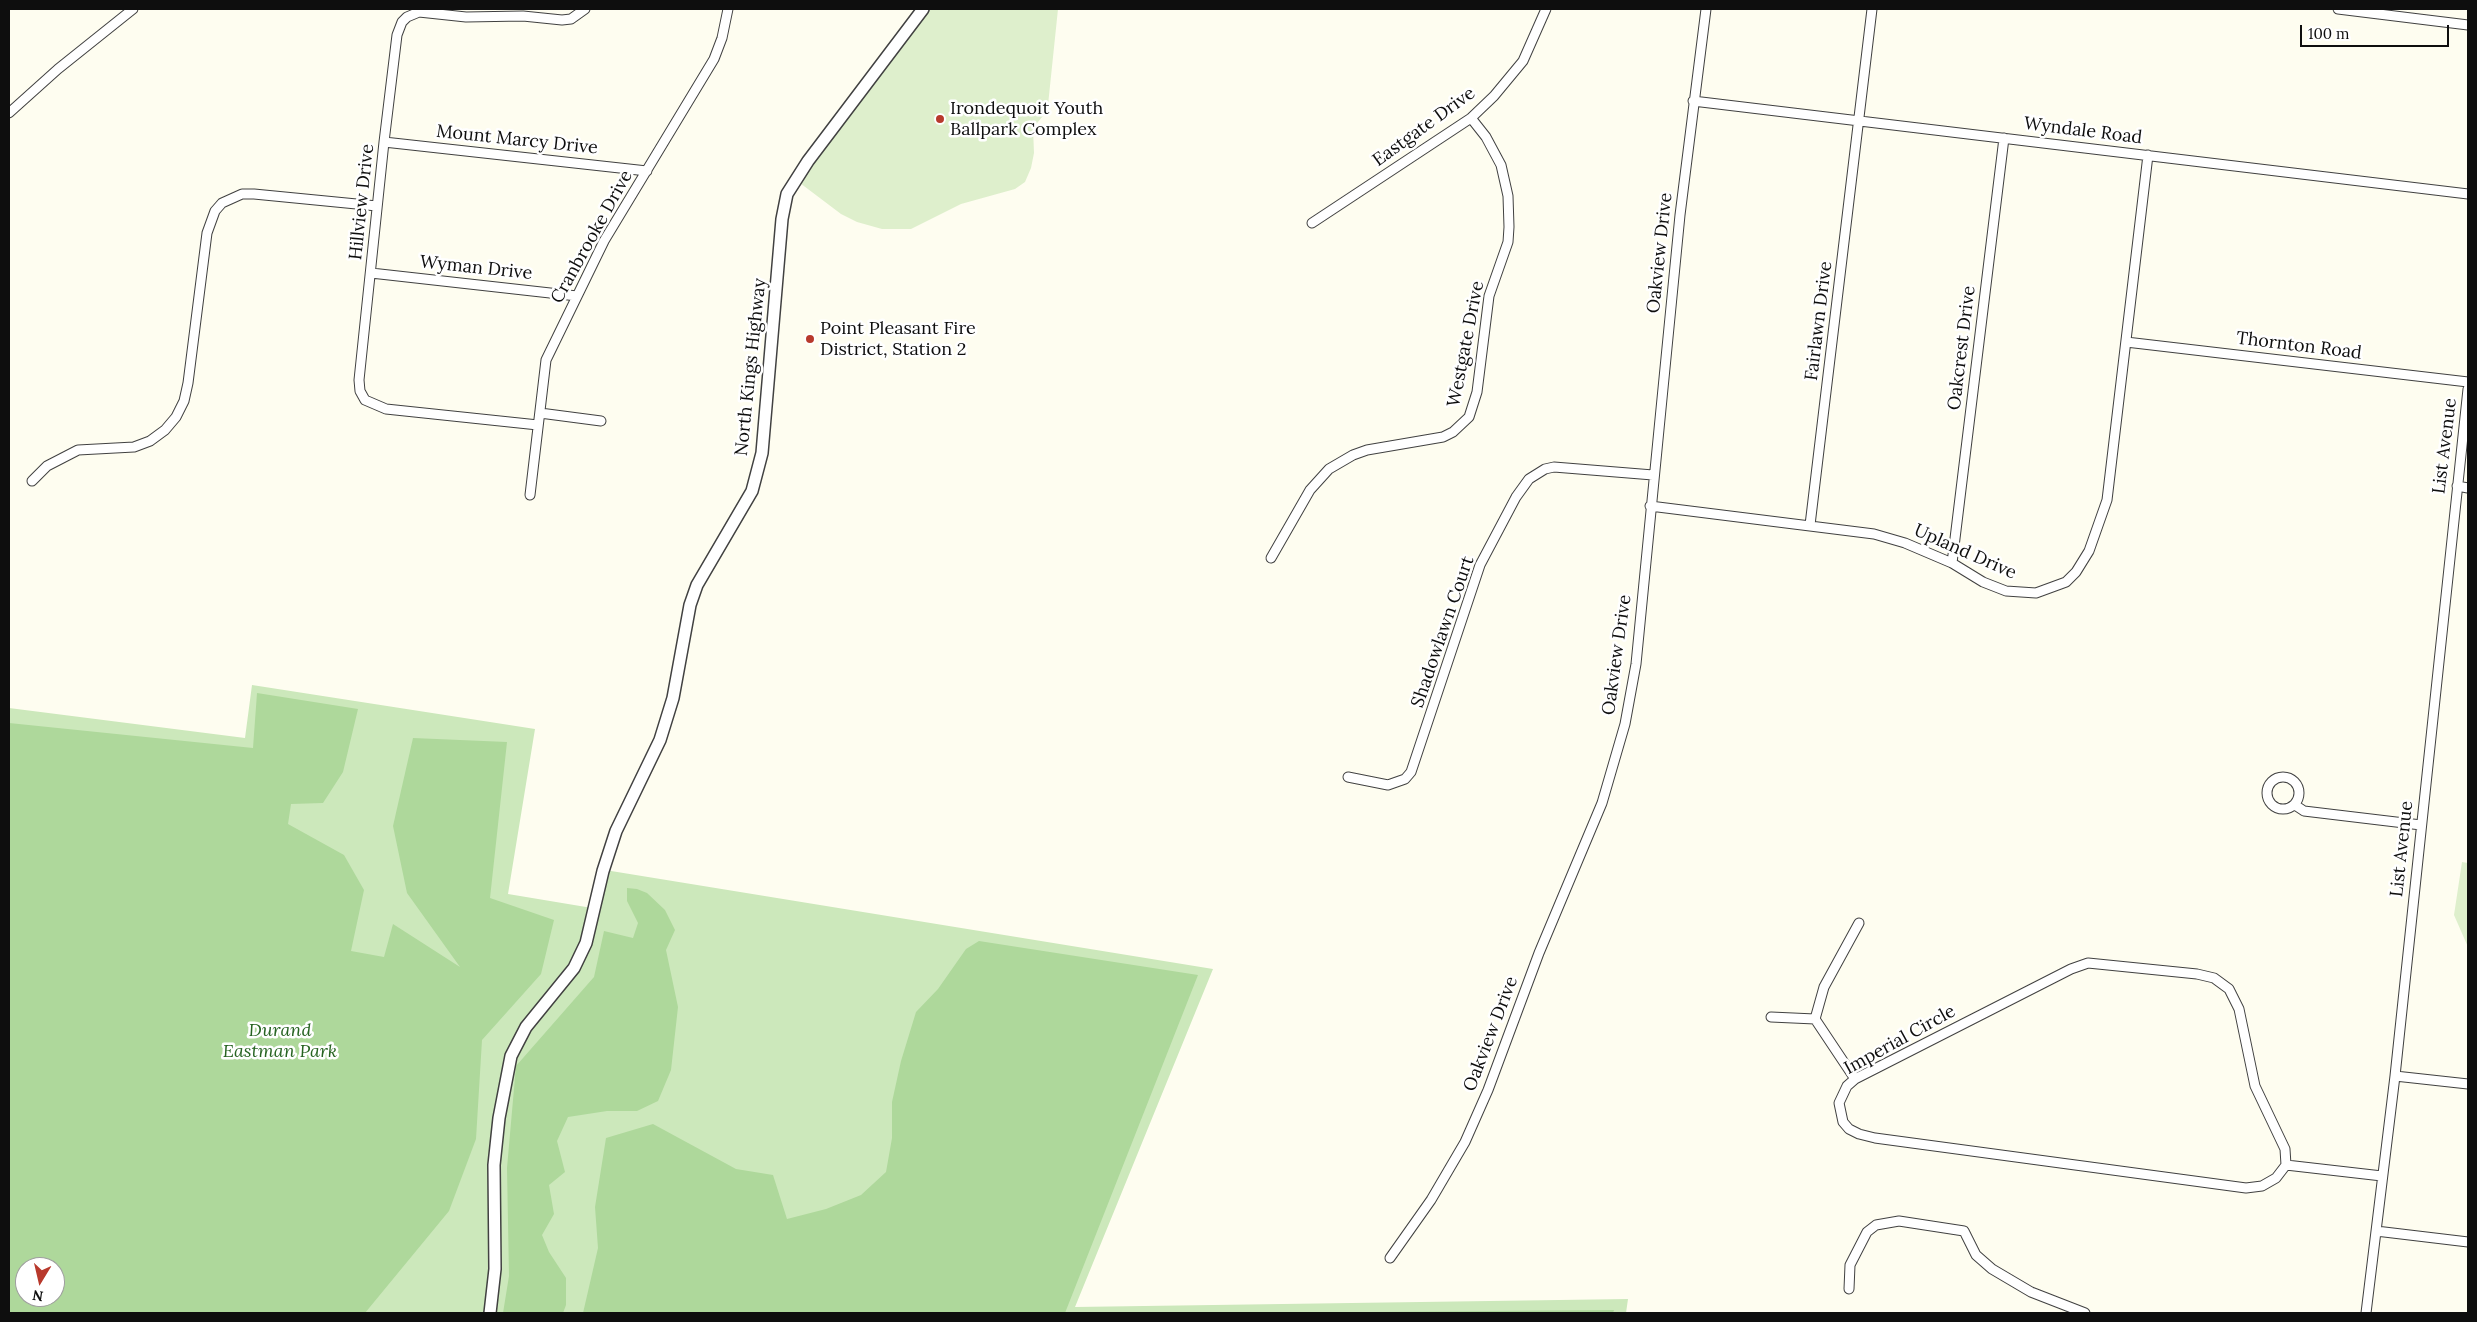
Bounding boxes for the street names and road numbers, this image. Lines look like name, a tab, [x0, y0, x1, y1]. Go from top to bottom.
street label: Eastgate Drive	[1369, 83, 1479, 171]
street label: Wyndale Road	[2023, 113, 2143, 149]
street label: Mount Marcy Drive	[435, 121, 599, 159]
street label: Hillview Drive	[345, 143, 379, 261]
street label: Cranbrooke Drive	[547, 167, 637, 307]
street label: Oakview Drive	[1643, 192, 1677, 314]
street label: Wyman Drive	[419, 251, 533, 285]
street label: Fairlawn Drive	[1801, 260, 1837, 382]
street label: North Kings Highway	[731, 277, 771, 457]
street label: Westgate Drive	[1443, 279, 1489, 409]
street label: Oakcrest Drive	[1944, 285, 1980, 411]
street label: Thornton Road	[2235, 328, 2363, 364]
street label: List Avenue	[2428, 397, 2462, 495]
street label: Upland Drive	[1910, 520, 2020, 584]
street label: Shadowlawn Court	[1407, 554, 1479, 710]
street label: Oakview Drive	[1598, 593, 1636, 717]
street label: List Avenue	[2386, 800, 2418, 898]
street label: Oakview Drive	[1459, 974, 1523, 1094]
street label: Imperial Circle	[1841, 1001, 1959, 1079]

